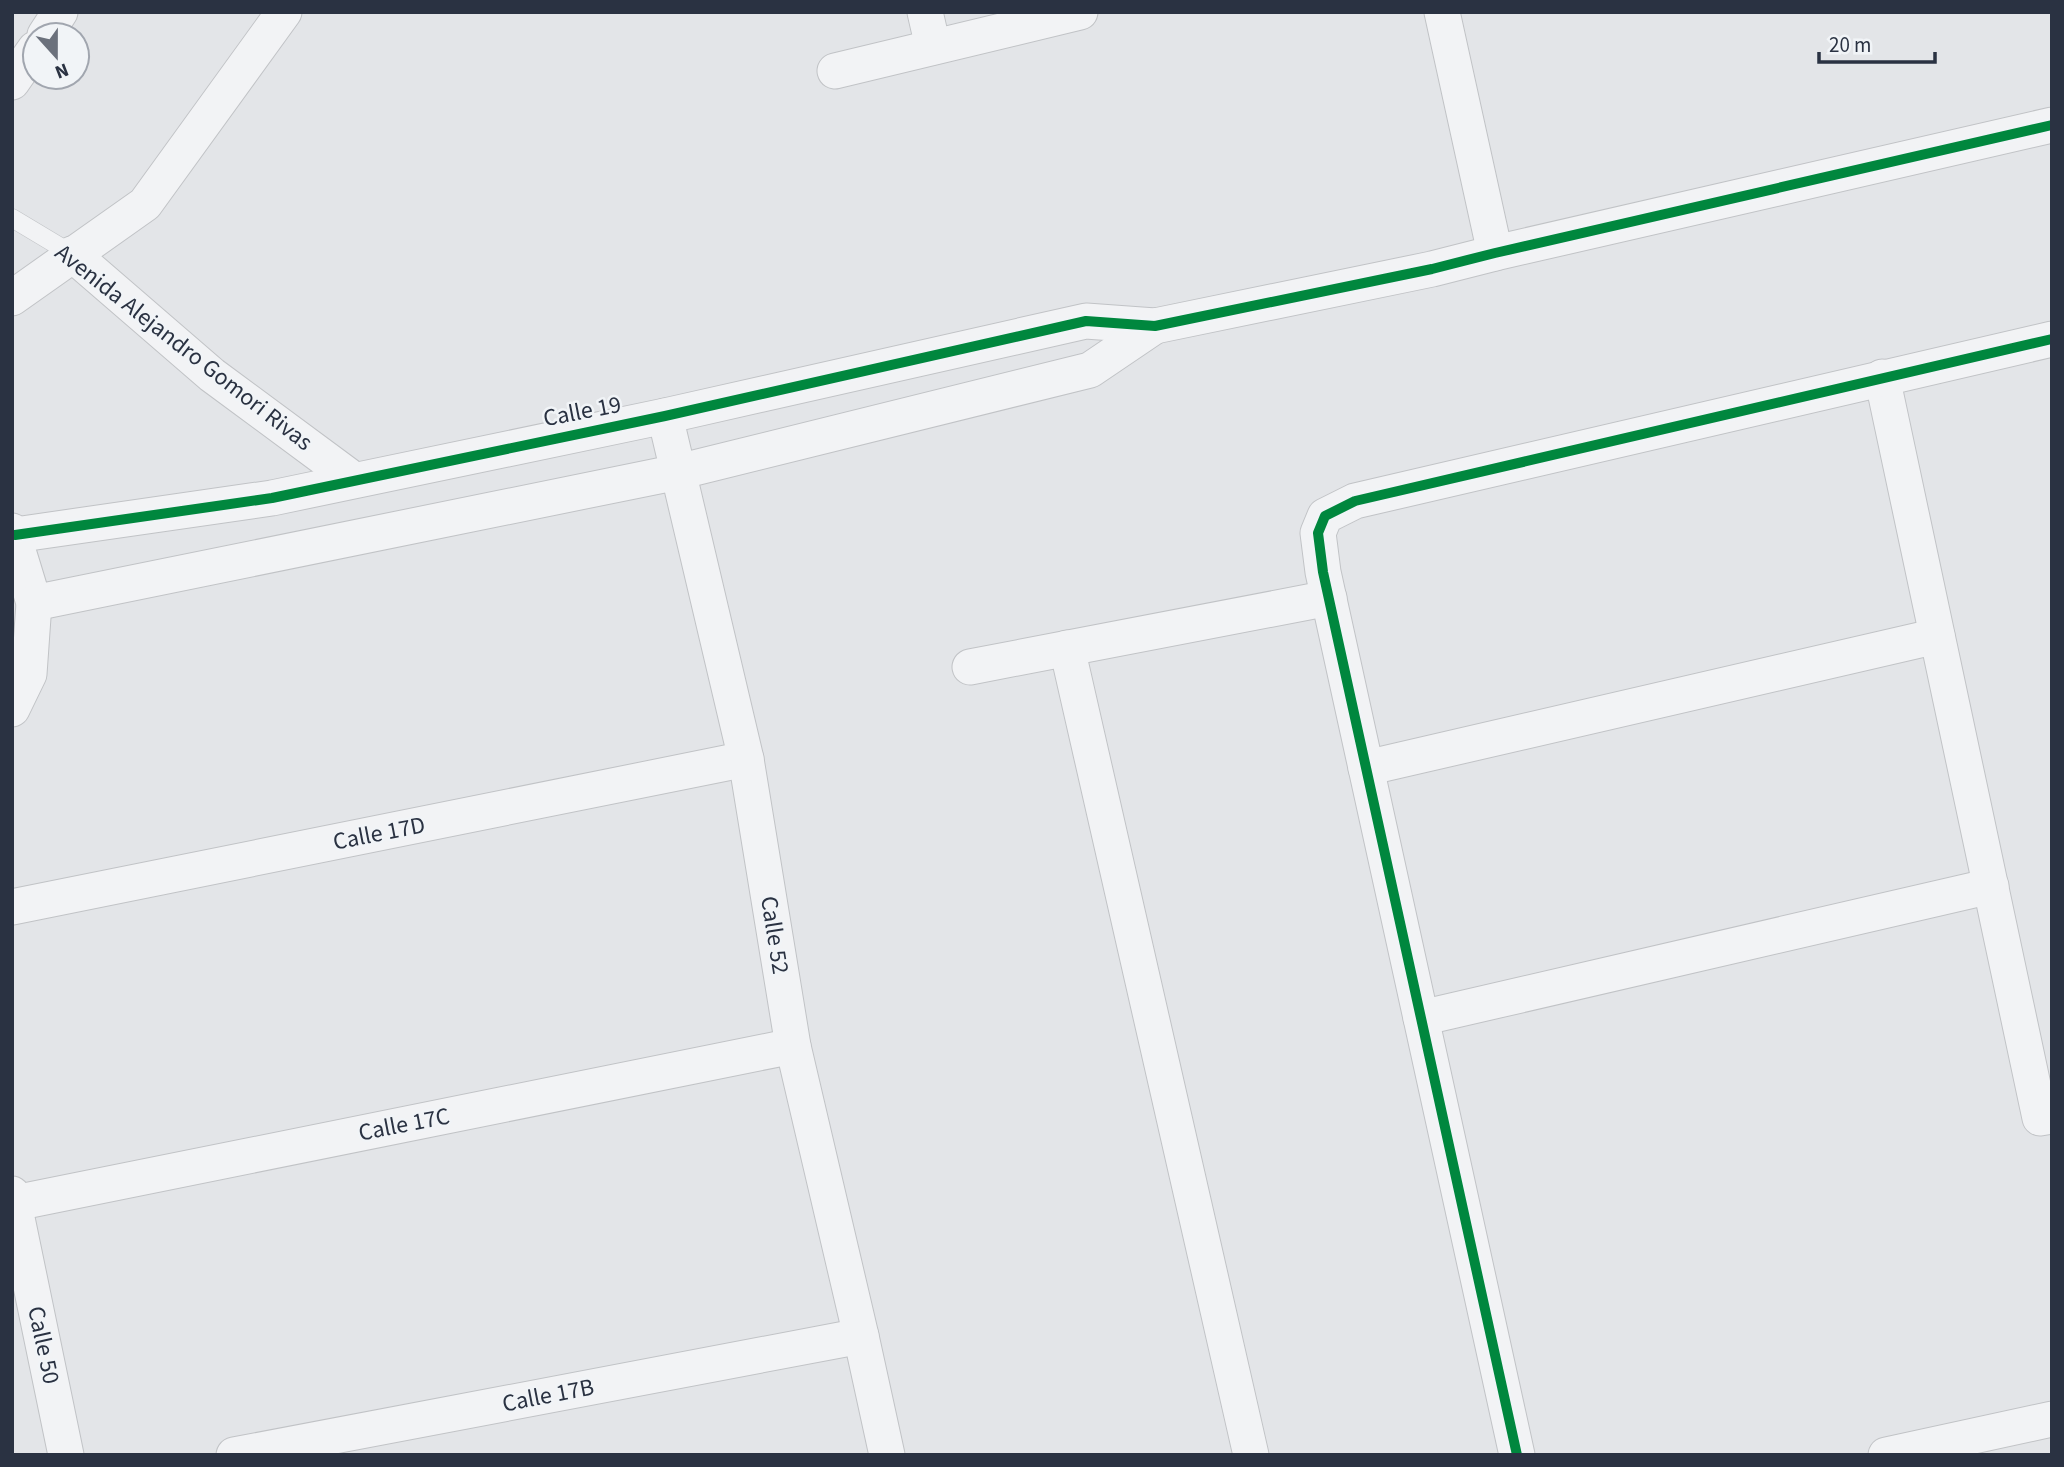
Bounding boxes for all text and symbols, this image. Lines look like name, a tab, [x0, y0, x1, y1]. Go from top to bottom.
north arrow	[21, 21, 91, 91]
scale bar	[1819, 21, 1934, 65]
text: 20 m	[1829, 30, 1871, 60]
text: N	[51, 56, 72, 85]
street label: Avenida Alejandro Gomori Rivas	[47, 235, 320, 459]
street label: Calle 19	[540, 387, 624, 436]
street label: Calle 17D	[330, 807, 428, 860]
street label: Calle 52	[751, 894, 798, 977]
street label: Calle 17C	[355, 1099, 453, 1150]
street label: Calle 50	[18, 1303, 69, 1387]
street label: Calle 17B	[499, 1369, 597, 1422]

